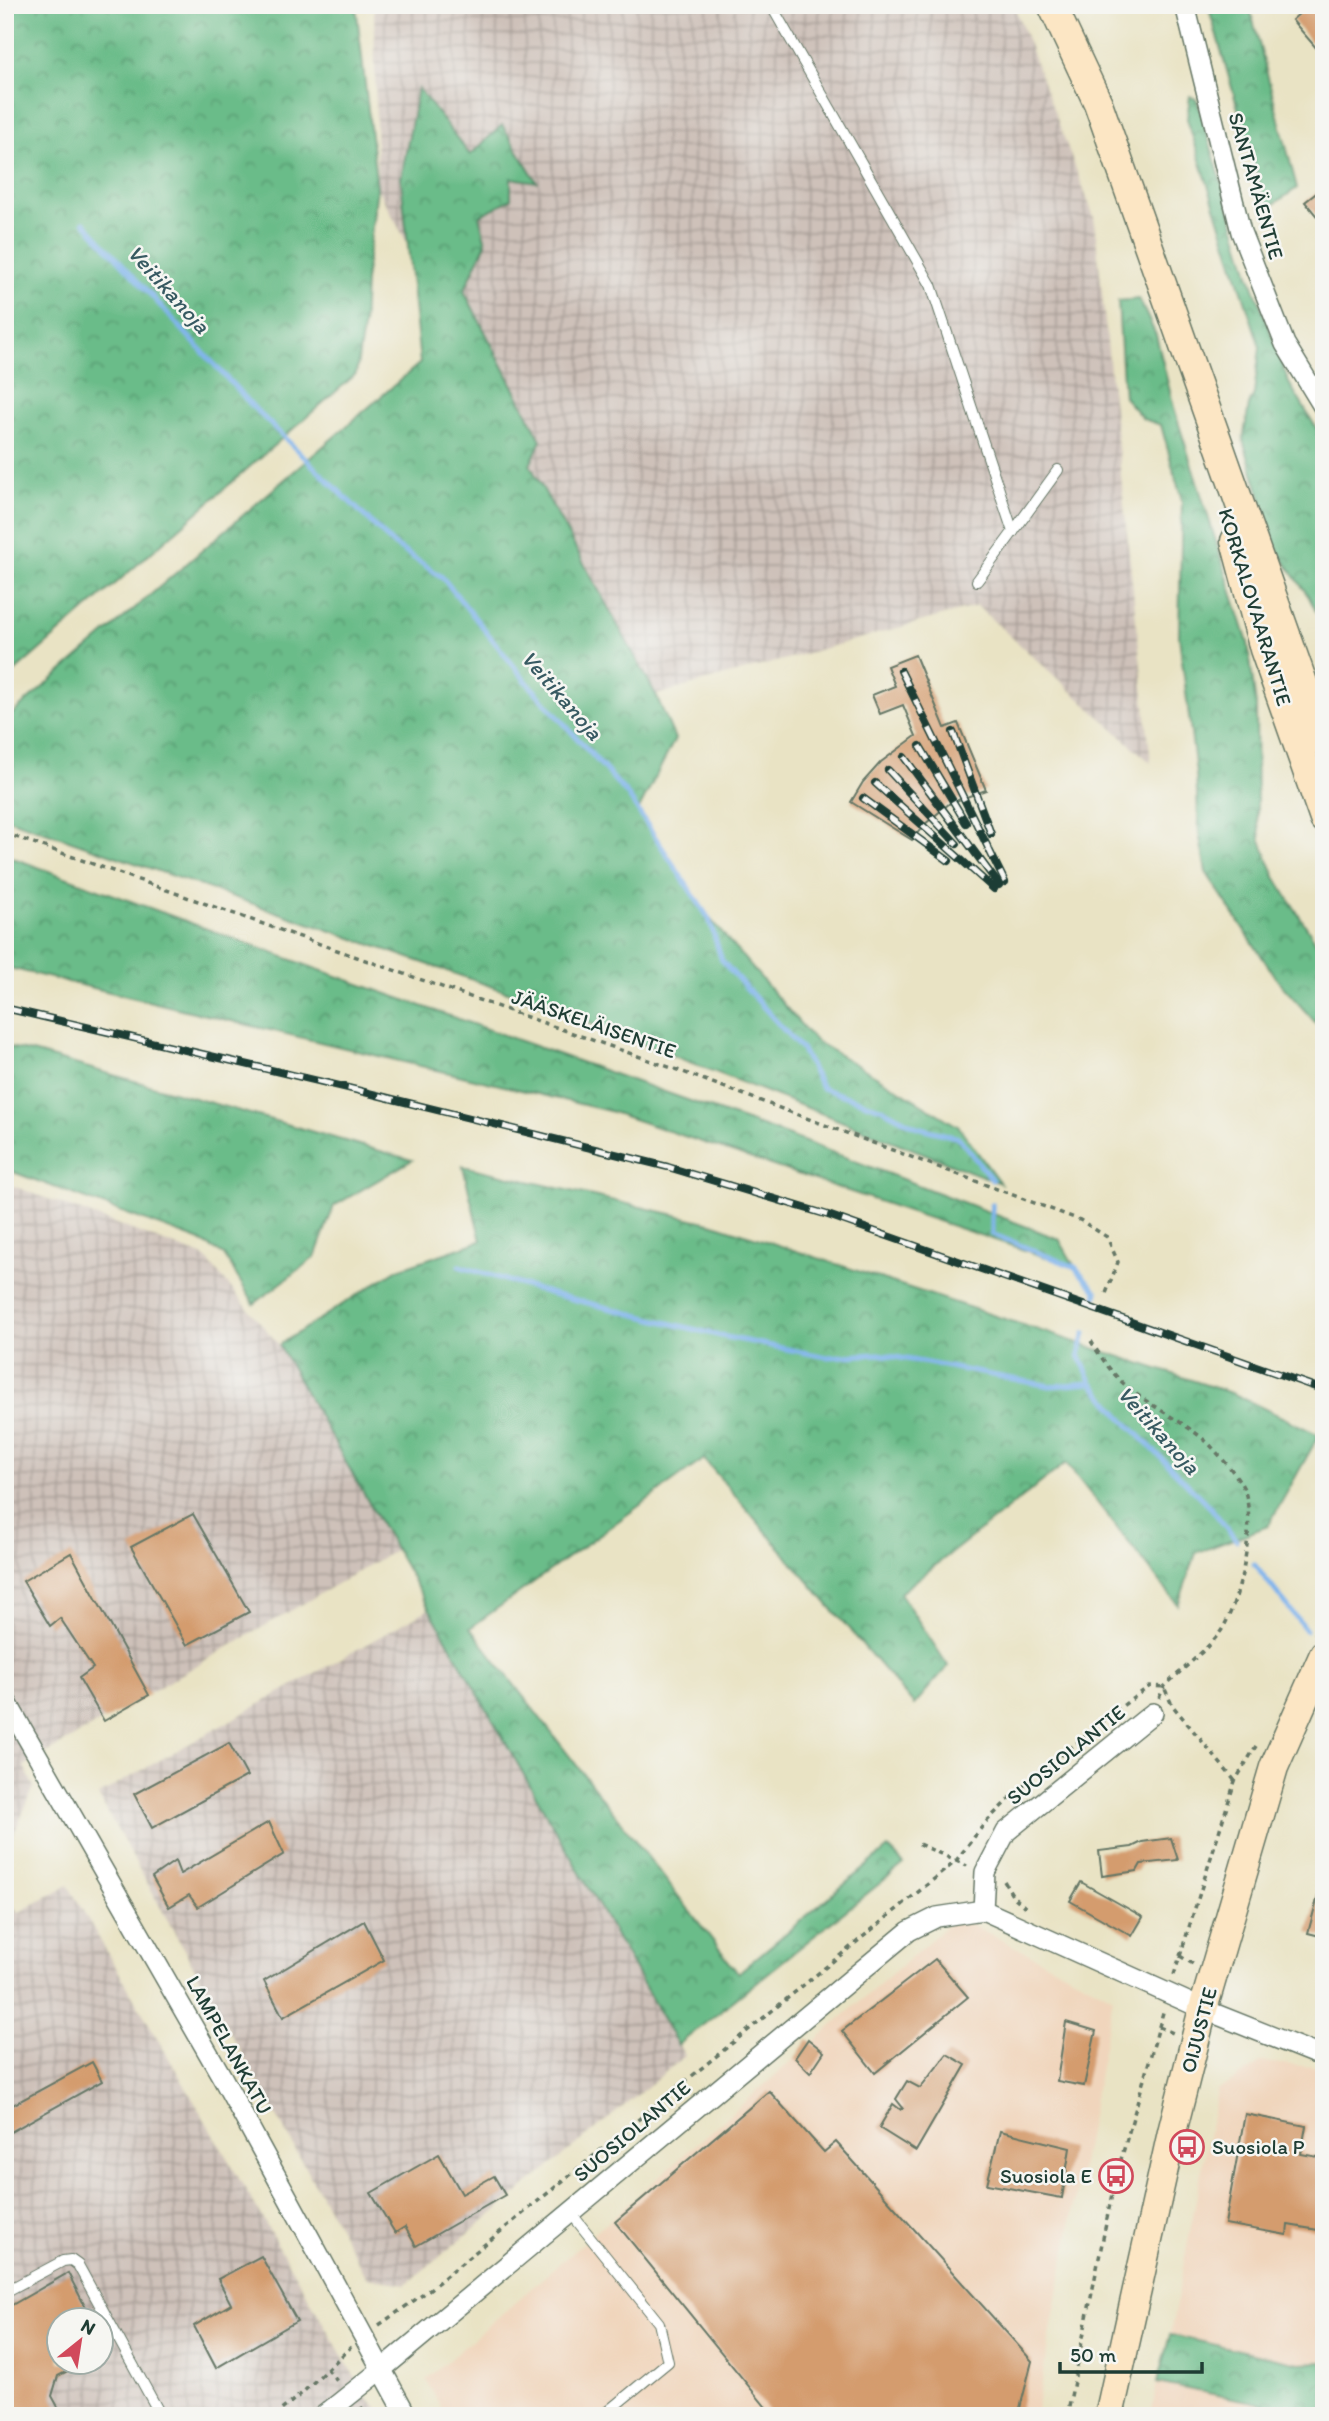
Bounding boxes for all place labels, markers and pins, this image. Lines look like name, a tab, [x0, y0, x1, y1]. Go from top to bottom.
bus stop icon: Suosiola P	[1168, 2128, 1206, 2166]
place label: Suosiola P	[1212, 2134, 1305, 2159]
bus stop icon: Suosiola E	[1097, 2157, 1135, 2195]
place label: Suosiola E	[1000, 2163, 1092, 2188]

